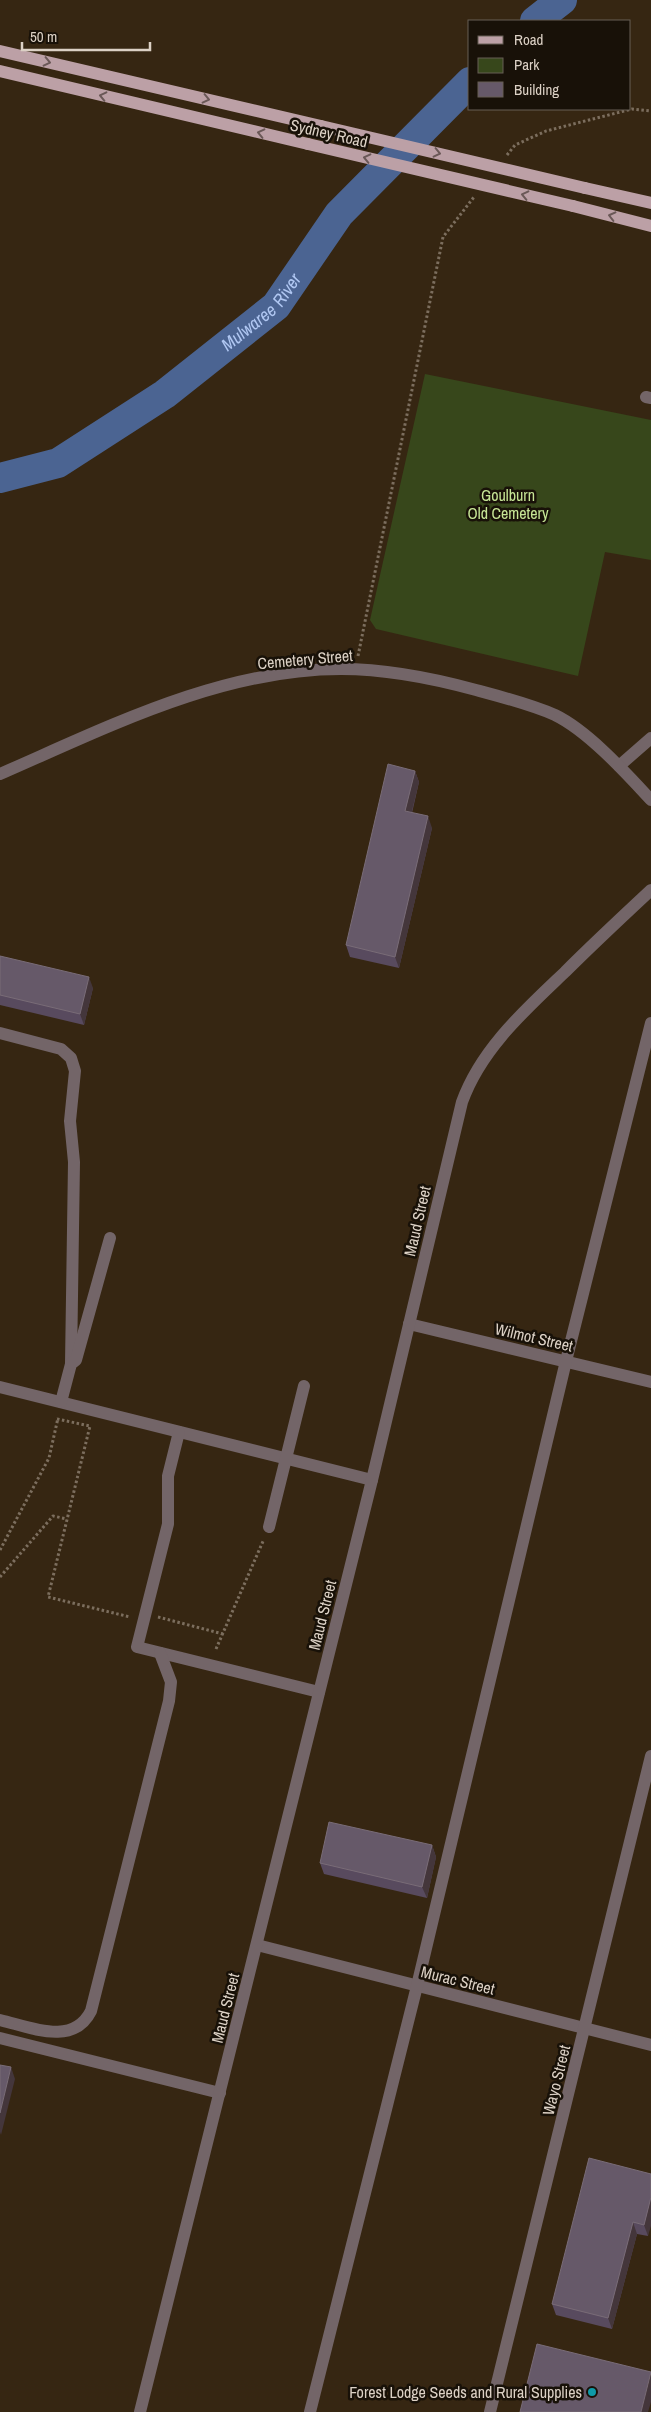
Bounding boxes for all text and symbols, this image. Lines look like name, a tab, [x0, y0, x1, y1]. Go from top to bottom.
scale bar	[22, 20, 150, 52]
legend	[468, 20, 631, 110]
text: 50 m	[30, 26, 57, 47]
text: Road	[514, 29, 543, 50]
text: Park	[514, 54, 540, 75]
one-way arrow	[43, 56, 52, 67]
text: Building	[514, 79, 559, 100]
one-way arrow	[98, 91, 107, 102]
one-way arrow	[201, 93, 210, 104]
street label: Sydney Road	[288, 113, 370, 153]
one-way arrow	[256, 128, 265, 139]
one-way arrow	[432, 147, 441, 158]
one-way arrow	[363, 153, 372, 164]
one-way arrow	[521, 190, 530, 201]
one-way arrow	[607, 211, 616, 222]
water label: Mulwaree River	[216, 267, 307, 357]
park label: Goulburn Old Cemetery	[468, 484, 549, 524]
street label: Cemetery Street	[256, 644, 354, 674]
street label: Maud Street	[398, 1183, 436, 1258]
street label: Wilmot Street	[493, 1317, 576, 1357]
street label: Maud Street	[303, 1577, 341, 1652]
street label: Murac Street	[419, 1960, 497, 2000]
street label: Maud Street	[206, 1970, 244, 2045]
street label: Wayo Street	[537, 2042, 575, 2117]
place label: Forest Lodge Seeds and Rural Supplies	[349, 2381, 582, 2403]
marker: Forest Lodge Seeds and Rural Supplies	[586, 2386, 598, 2398]

